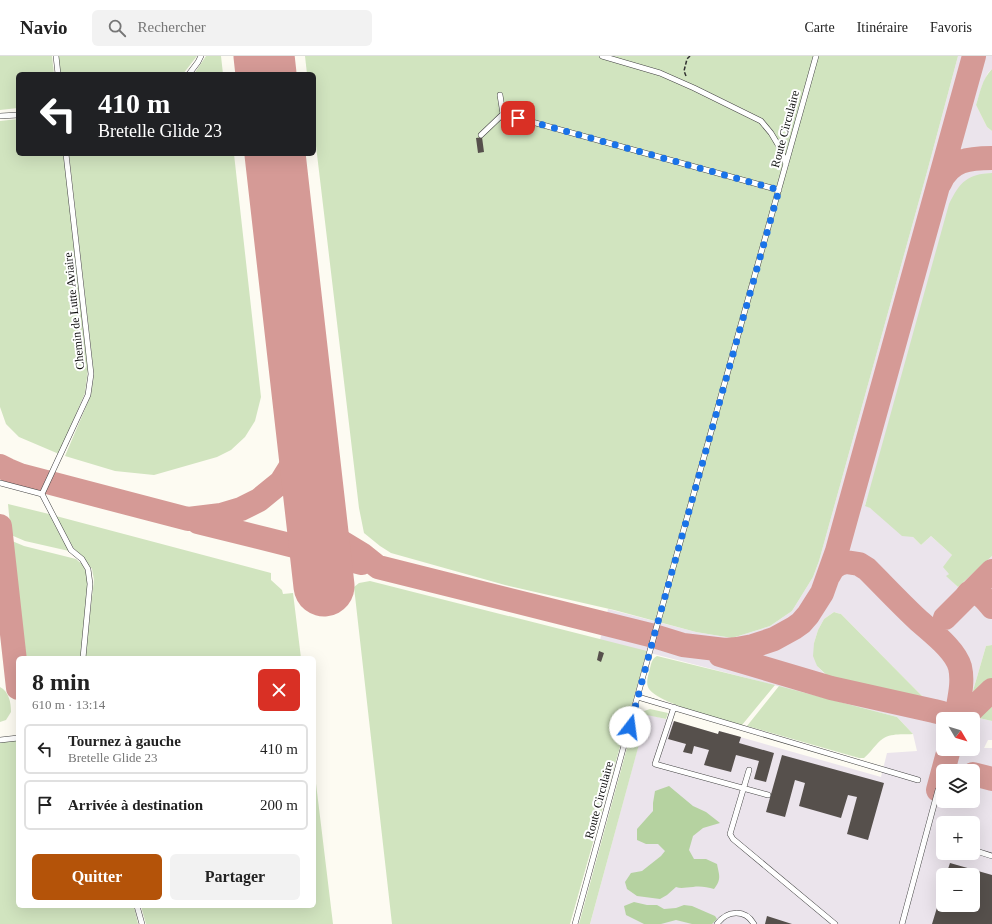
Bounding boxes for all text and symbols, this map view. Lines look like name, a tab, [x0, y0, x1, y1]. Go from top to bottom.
search box	[92, 10, 372, 46]
text: Navio	[20, 17, 68, 38]
icon: search	[106, 17, 128, 39]
text: Rechercher	[138, 19, 206, 35]
text: Carte	[804, 20, 835, 35]
text: Itinéraire	[857, 20, 908, 35]
text: Favoris	[930, 20, 972, 35]
icon: left	[32, 88, 84, 140]
text: 410 m	[98, 88, 170, 119]
street label: Route Circulaire	[768, 89, 802, 169]
pin	[501, 101, 535, 135]
icon: arrive	[507, 107, 529, 129]
text: Bretelle Glide 23	[98, 121, 222, 141]
street label: Chemin de Lutte Aviaire	[61, 252, 87, 370]
text: 8 min	[32, 669, 90, 695]
button: close	[258, 669, 300, 711]
text: 610 m · 13:14	[32, 697, 105, 712]
position arrow	[609, 706, 651, 748]
north arrow	[936, 712, 980, 756]
map controls	[936, 712, 980, 912]
text: Tournez à gauche	[68, 733, 181, 749]
icon: left	[34, 738, 56, 760]
text: 410 m	[260, 741, 298, 757]
text: Bretelle Glide 23	[68, 750, 158, 765]
street label: Route Circulaire	[582, 760, 616, 840]
button: layers	[936, 764, 980, 808]
icon: arrive	[34, 794, 56, 816]
text: Arrivée à destination	[68, 797, 203, 813]
text: 200 m	[260, 797, 298, 813]
button: +	[936, 816, 980, 860]
button: Quitter	[32, 854, 162, 900]
button: Partager	[170, 854, 300, 900]
button: −	[936, 868, 980, 912]

